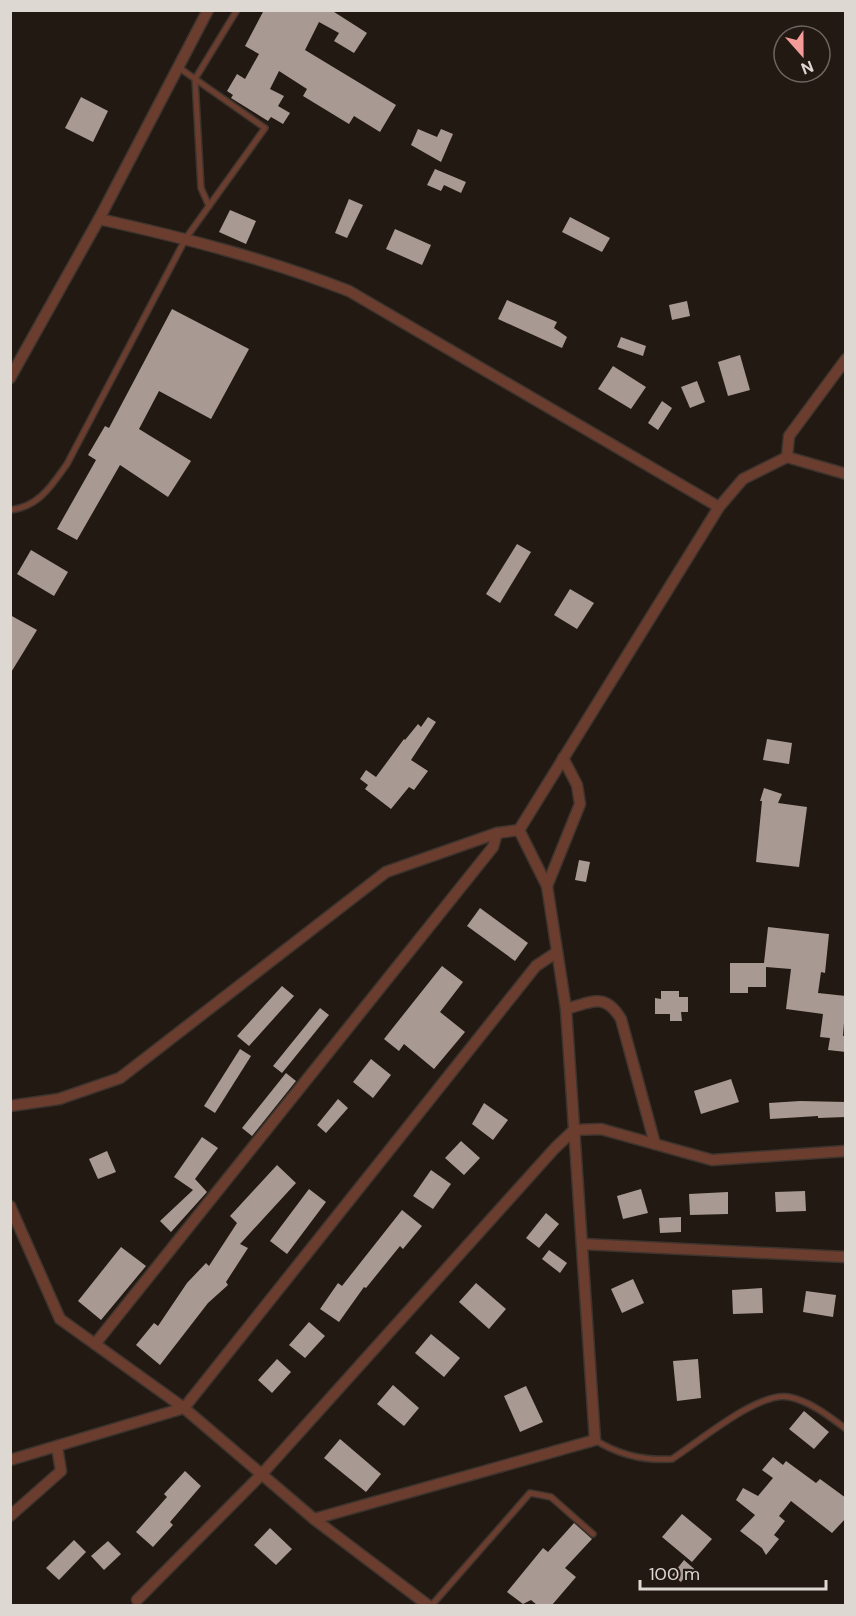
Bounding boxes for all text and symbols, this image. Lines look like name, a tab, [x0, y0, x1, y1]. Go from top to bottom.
north arrow	[772, 24, 832, 84]
text: N	[798, 56, 816, 79]
scale bar	[640, 1553, 826, 1591]
text: 100 m	[649, 1562, 700, 1586]

